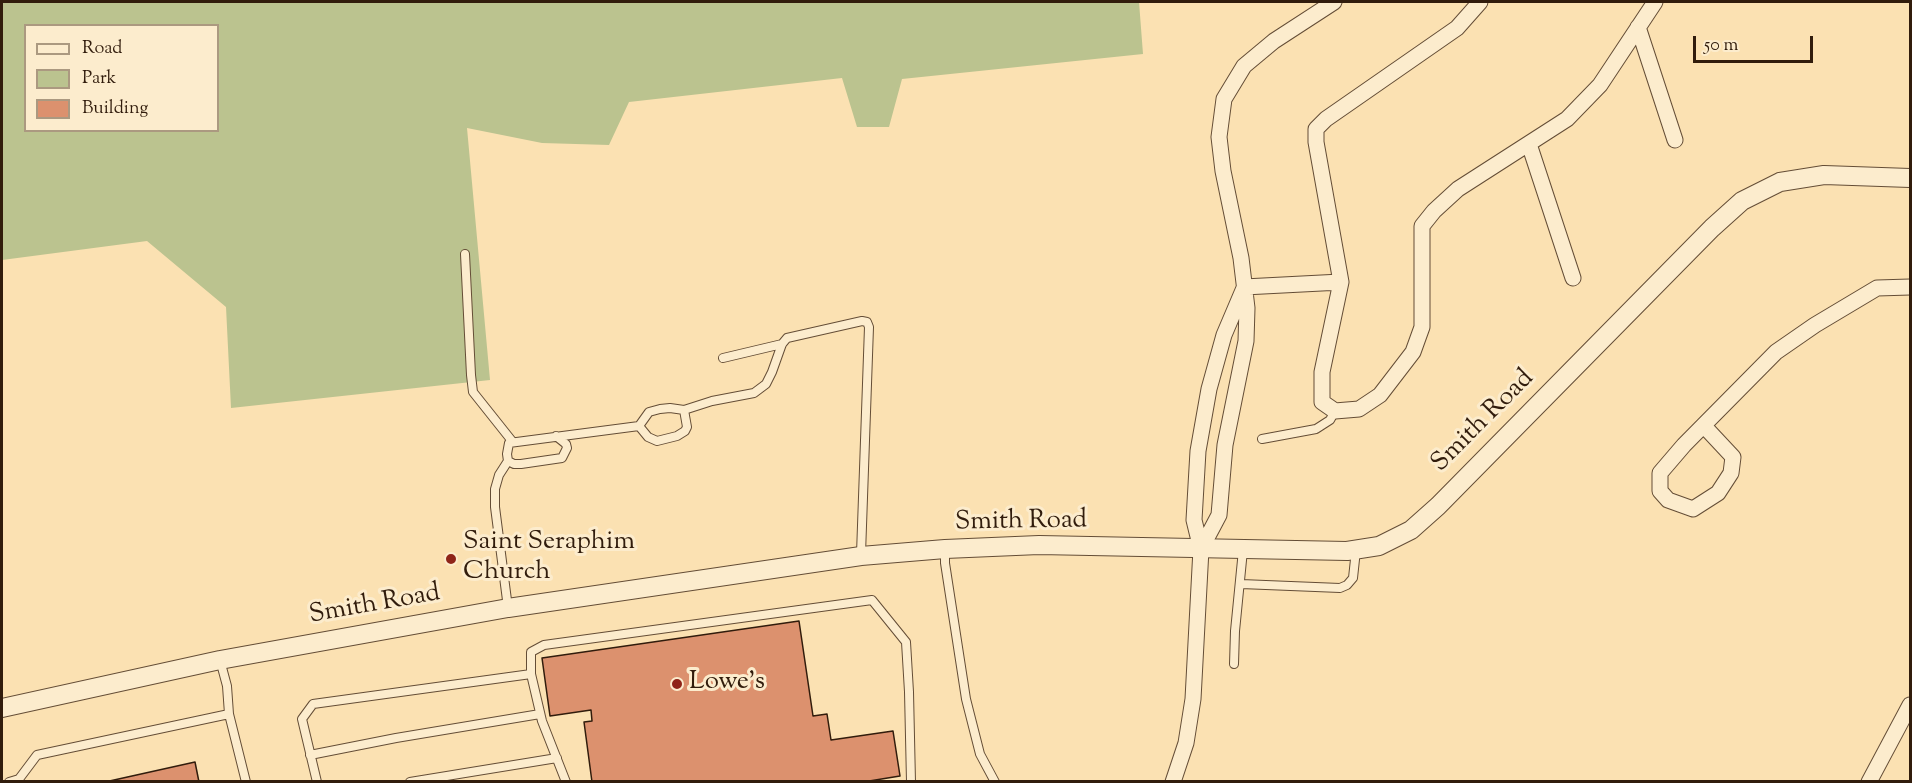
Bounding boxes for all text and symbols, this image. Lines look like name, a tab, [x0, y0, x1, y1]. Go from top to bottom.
legend	[24, 24, 219, 132]
scale bar	[1696, 24, 1816, 62]
text: 50 m	[1704, 33, 1738, 59]
text: Road	[82, 36, 122, 62]
text: Park	[82, 66, 116, 92]
text: Building	[82, 96, 148, 122]
street label: Smith Road	[1426, 364, 1542, 480]
street label: Smith Road	[955, 506, 1087, 540]
place label: Saint Seraphim Church	[463, 528, 635, 590]
marker: Saint Seraphim Church	[444, 552, 458, 566]
street label: Smith Road	[307, 579, 443, 633]
place label: Lowe's	[689, 668, 765, 700]
marker: Lowe's	[670, 677, 684, 691]

